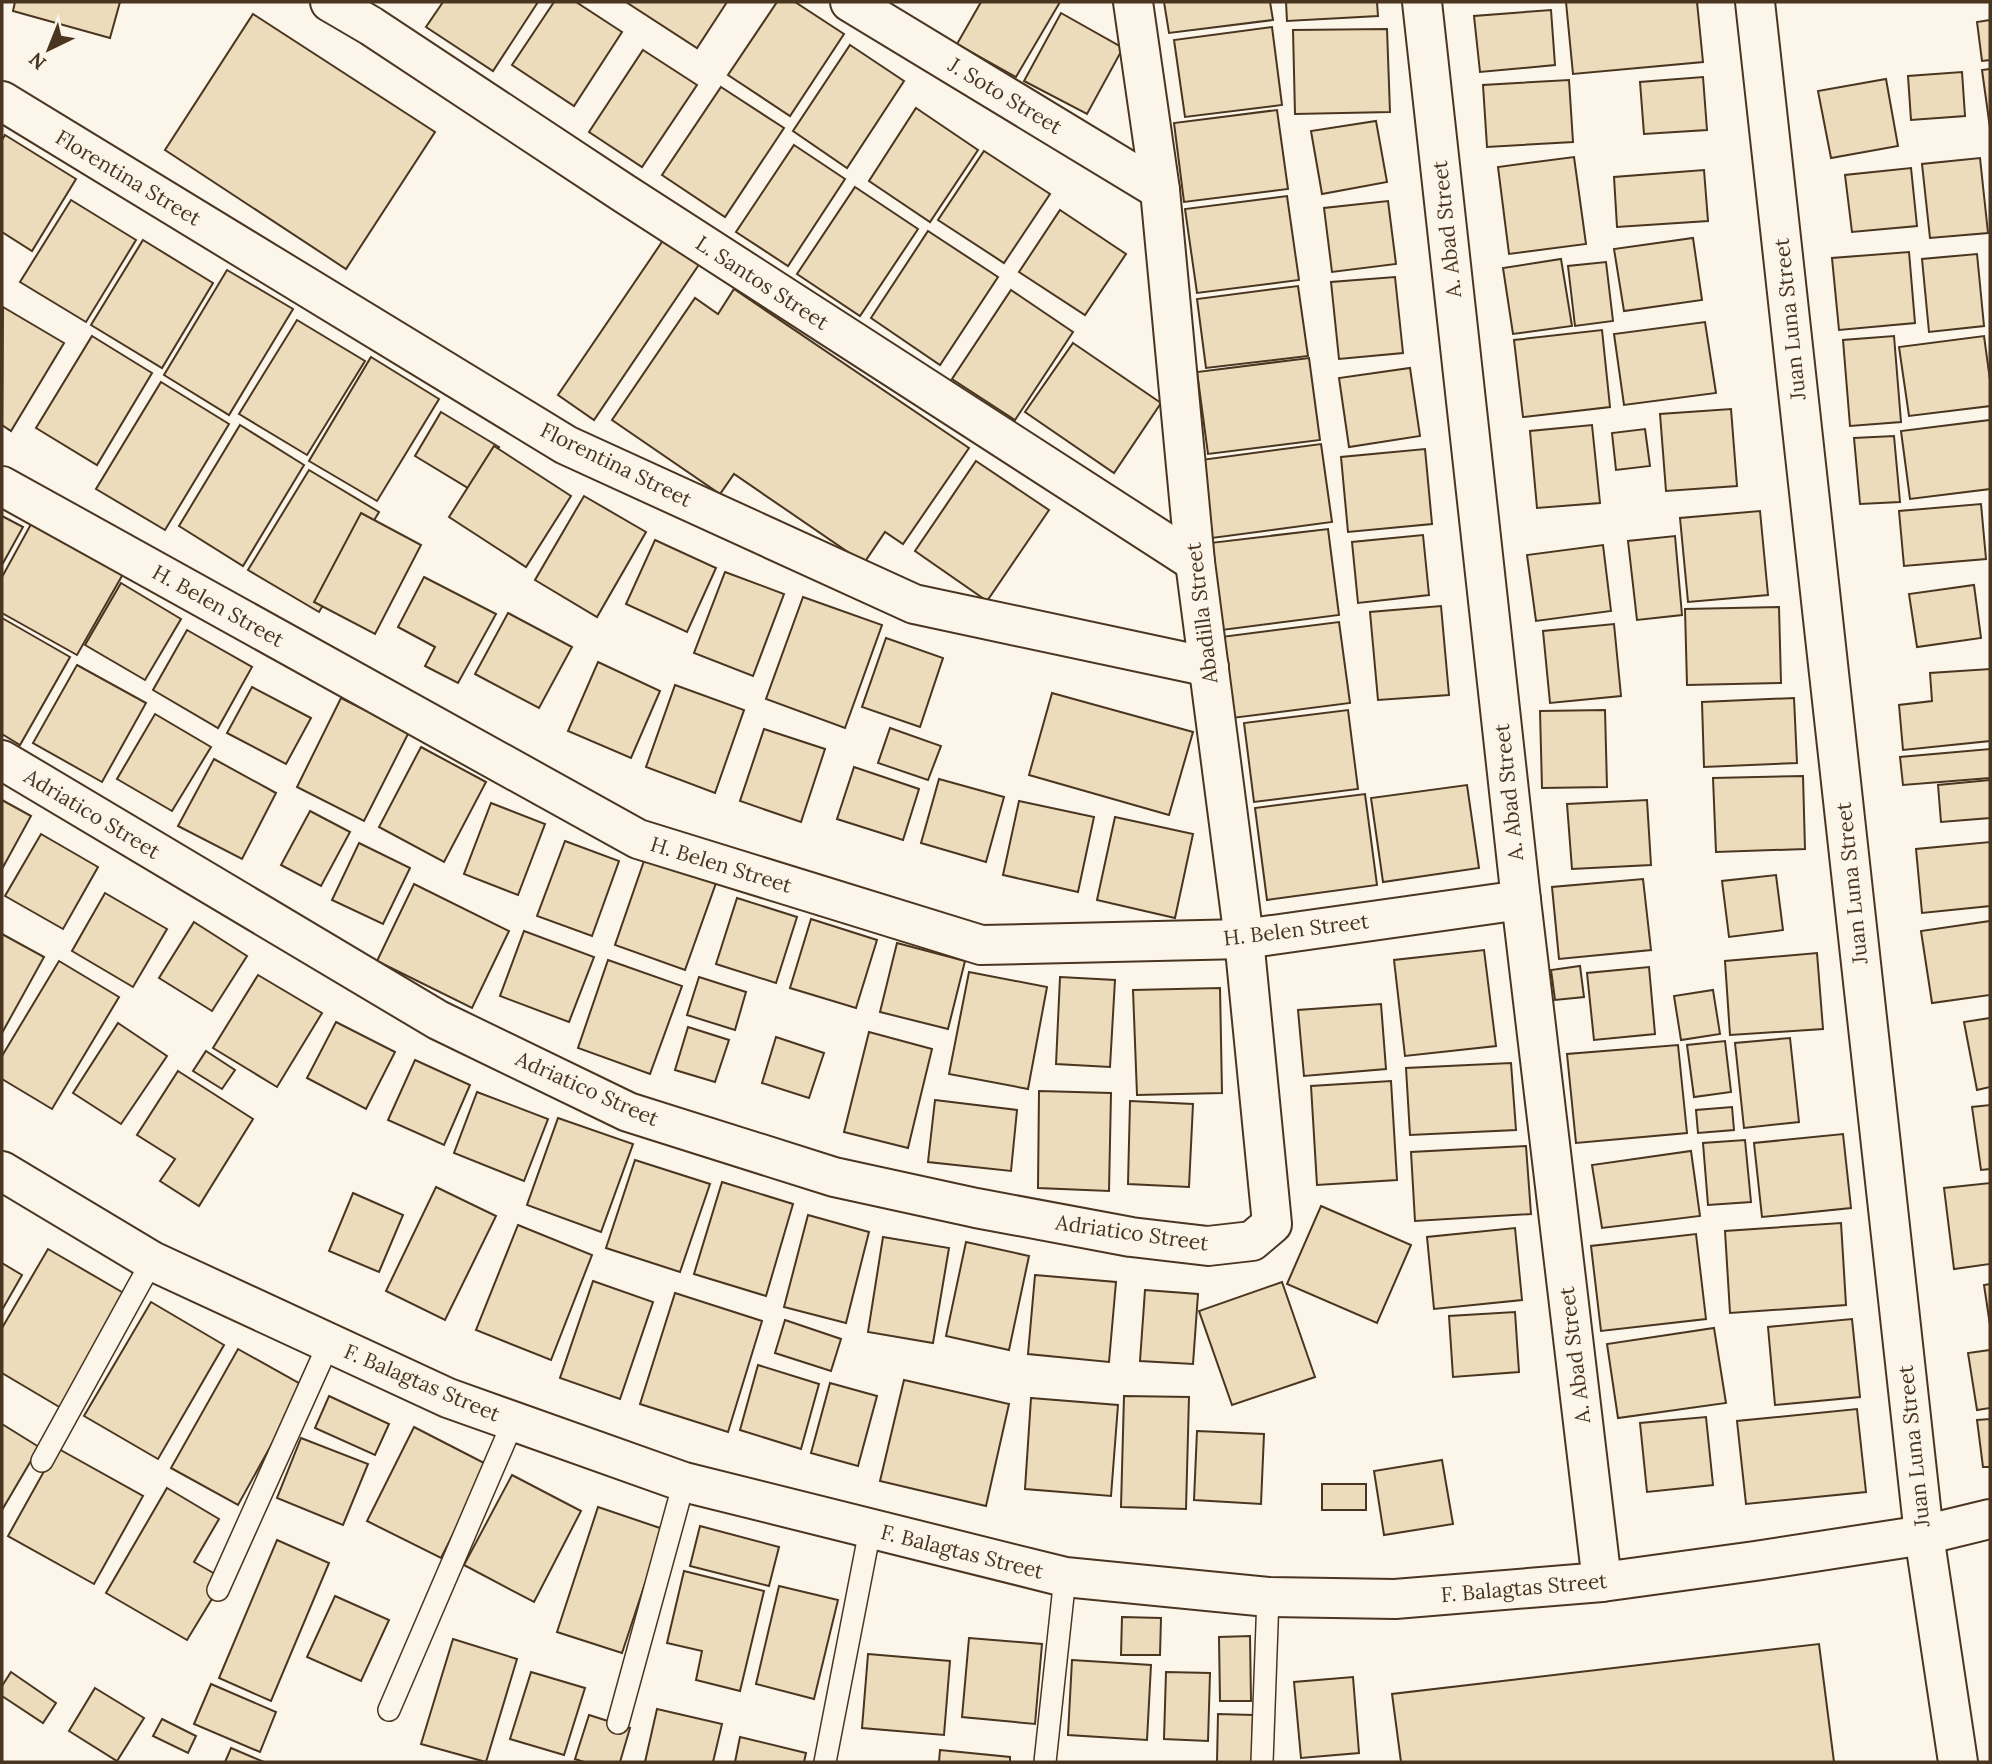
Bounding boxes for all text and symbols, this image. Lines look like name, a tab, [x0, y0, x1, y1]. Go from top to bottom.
north arrow	[14, 14, 84, 84]
text: N	[24, 47, 51, 75]
street label: J. Soto Street	[943, 51, 1068, 140]
street label: Florentina Street	[51, 123, 207, 232]
street label: A. Abad Street	[1426, 158, 1467, 300]
street label: L. Santos Street	[691, 230, 835, 336]
street label: Juan Luna Street	[1767, 236, 1812, 402]
street label: Florentina Street	[536, 416, 697, 513]
street label: Abadilla Street	[1179, 540, 1224, 686]
street label: H. Belen Street	[148, 558, 290, 653]
street label: A. Abad Street	[1488, 721, 1529, 863]
street label: Adriatico Street	[19, 762, 166, 865]
street label: Juan Luna Street	[1829, 800, 1874, 966]
street label: H. Belen Street	[647, 830, 796, 899]
street label: H. Belen Street	[1222, 907, 1371, 952]
street label: Adriatico Street	[511, 1045, 664, 1133]
street label: Adriatico Street	[1053, 1208, 1211, 1257]
street label: A. Abad Street	[1553, 1284, 1596, 1426]
street label: F. Balagtas Street	[340, 1338, 505, 1428]
street label: Juan Luna Street	[1891, 1363, 1936, 1529]
street label: F. Balagtas Street	[878, 1518, 1047, 1585]
street label: F. Balagtas Street	[1440, 1567, 1609, 1608]

